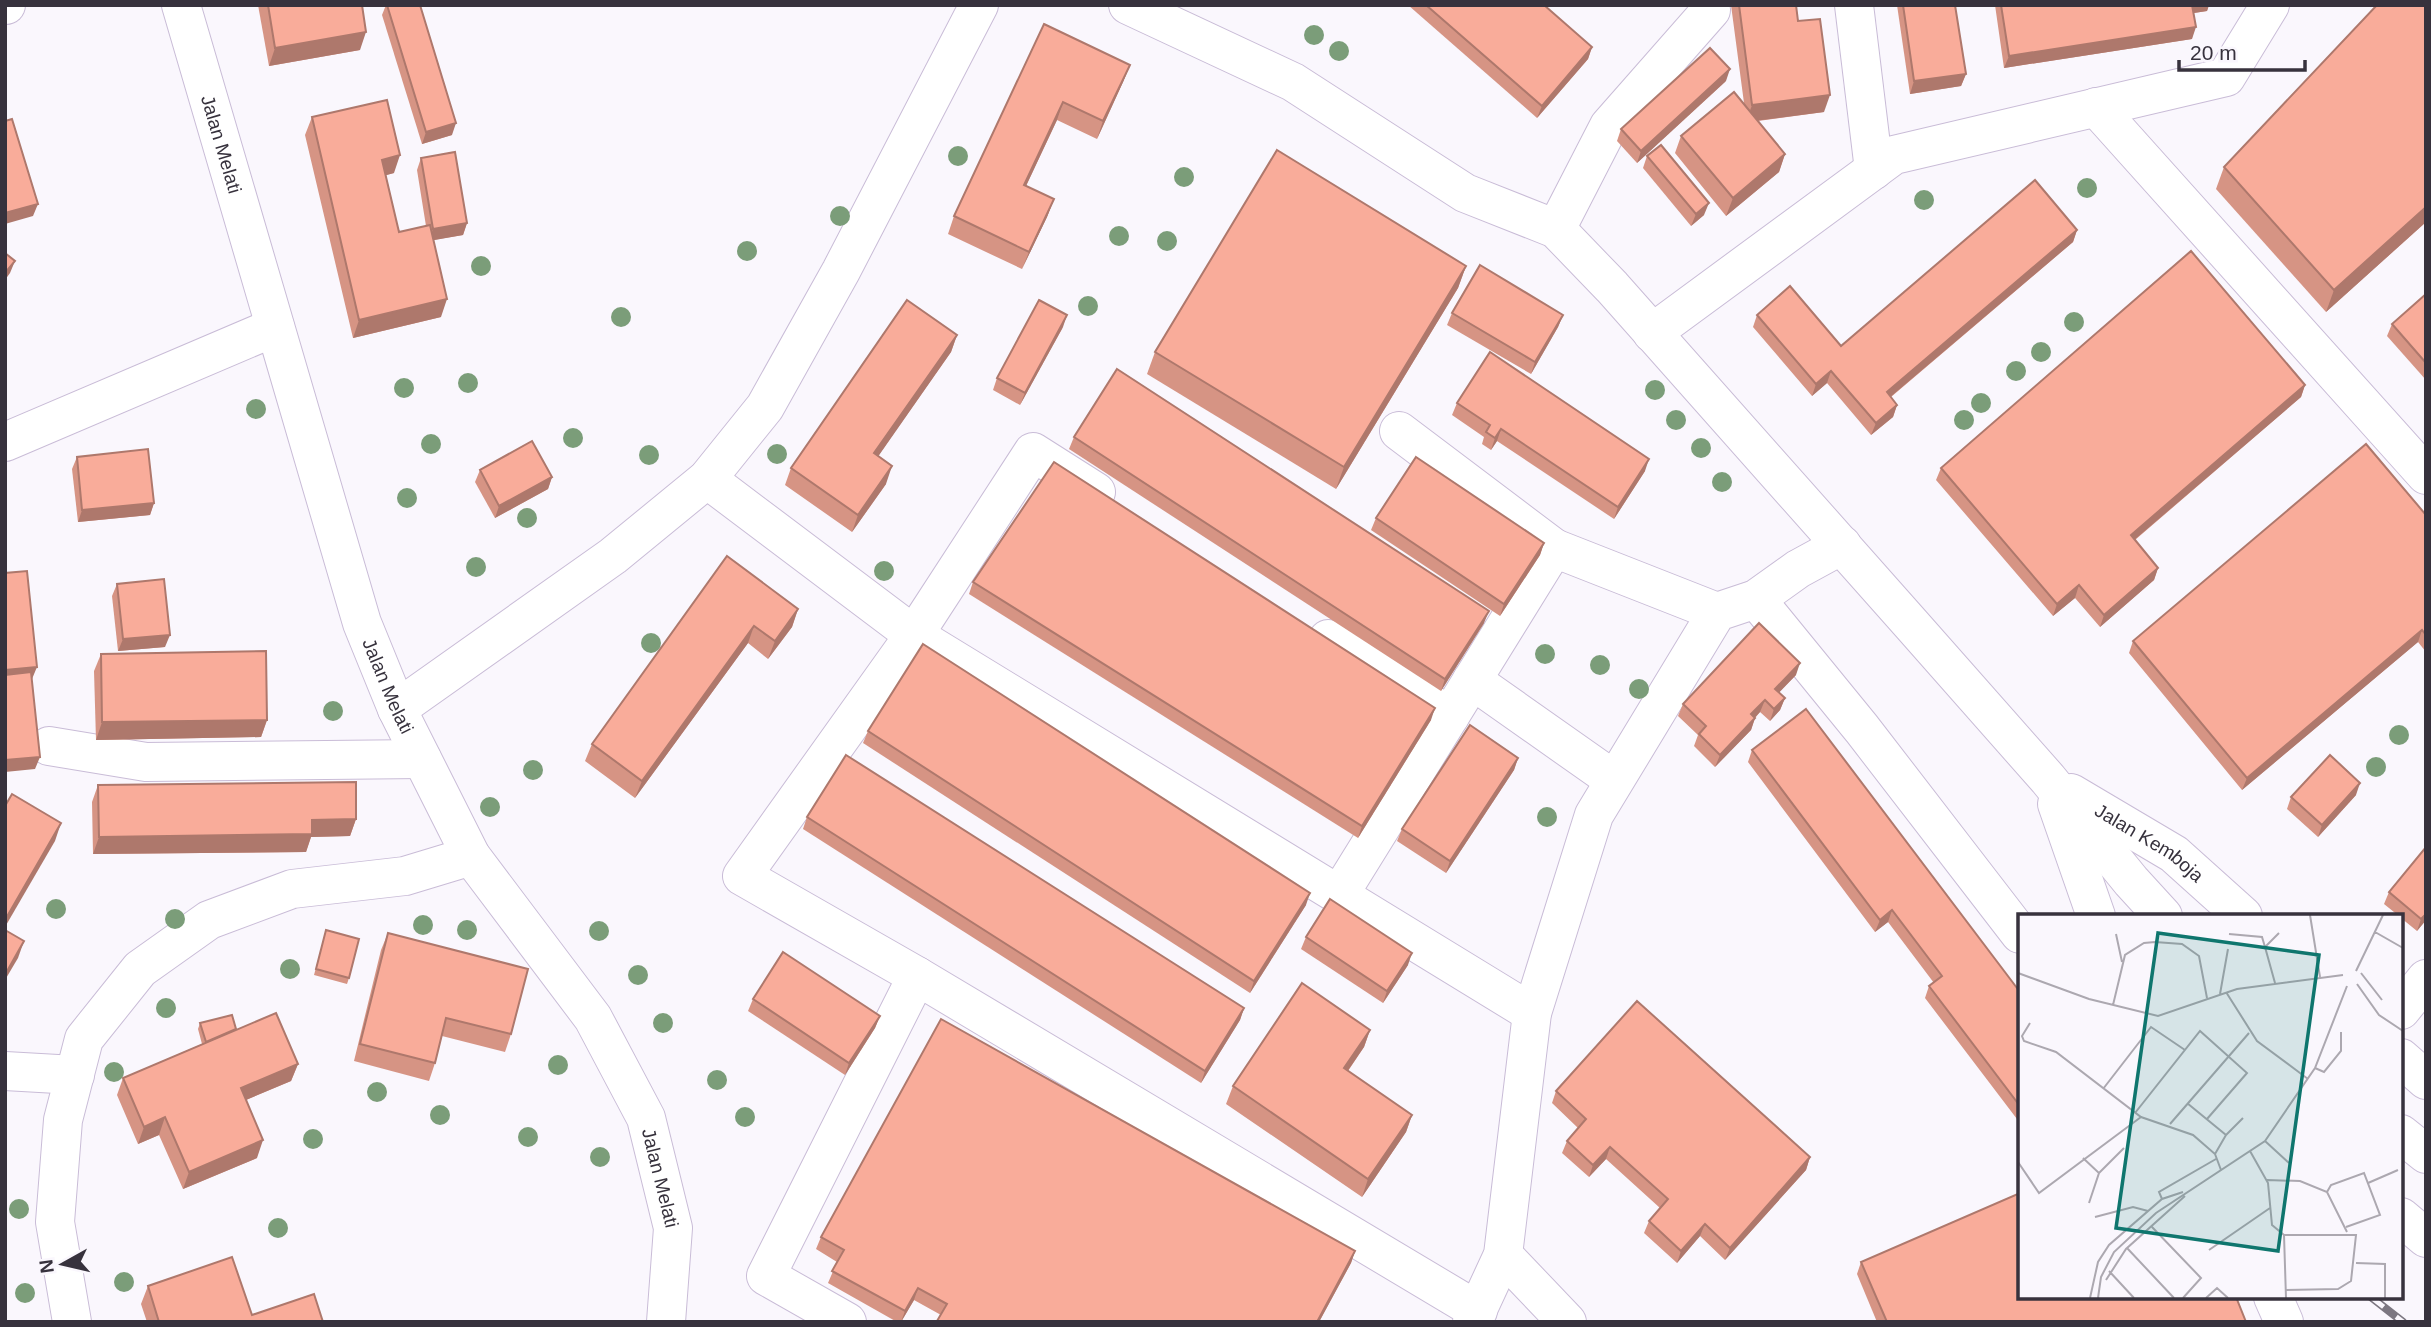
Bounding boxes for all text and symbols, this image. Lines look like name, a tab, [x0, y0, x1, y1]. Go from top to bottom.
scale bar	[2179, 28, 2305, 72]
text: 20 m	[2190, 41, 2237, 64]
street label: Jalan Melati	[197, 93, 246, 196]
street label: Jalan Melati	[359, 635, 418, 737]
street label: Jalan Kemboja	[2092, 799, 2208, 886]
inset map	[2018, 914, 2403, 1299]
street label: Jalan Melati	[638, 1126, 683, 1230]
north arrow	[28, 1229, 98, 1299]
text: N	[35, 1258, 58, 1275]

